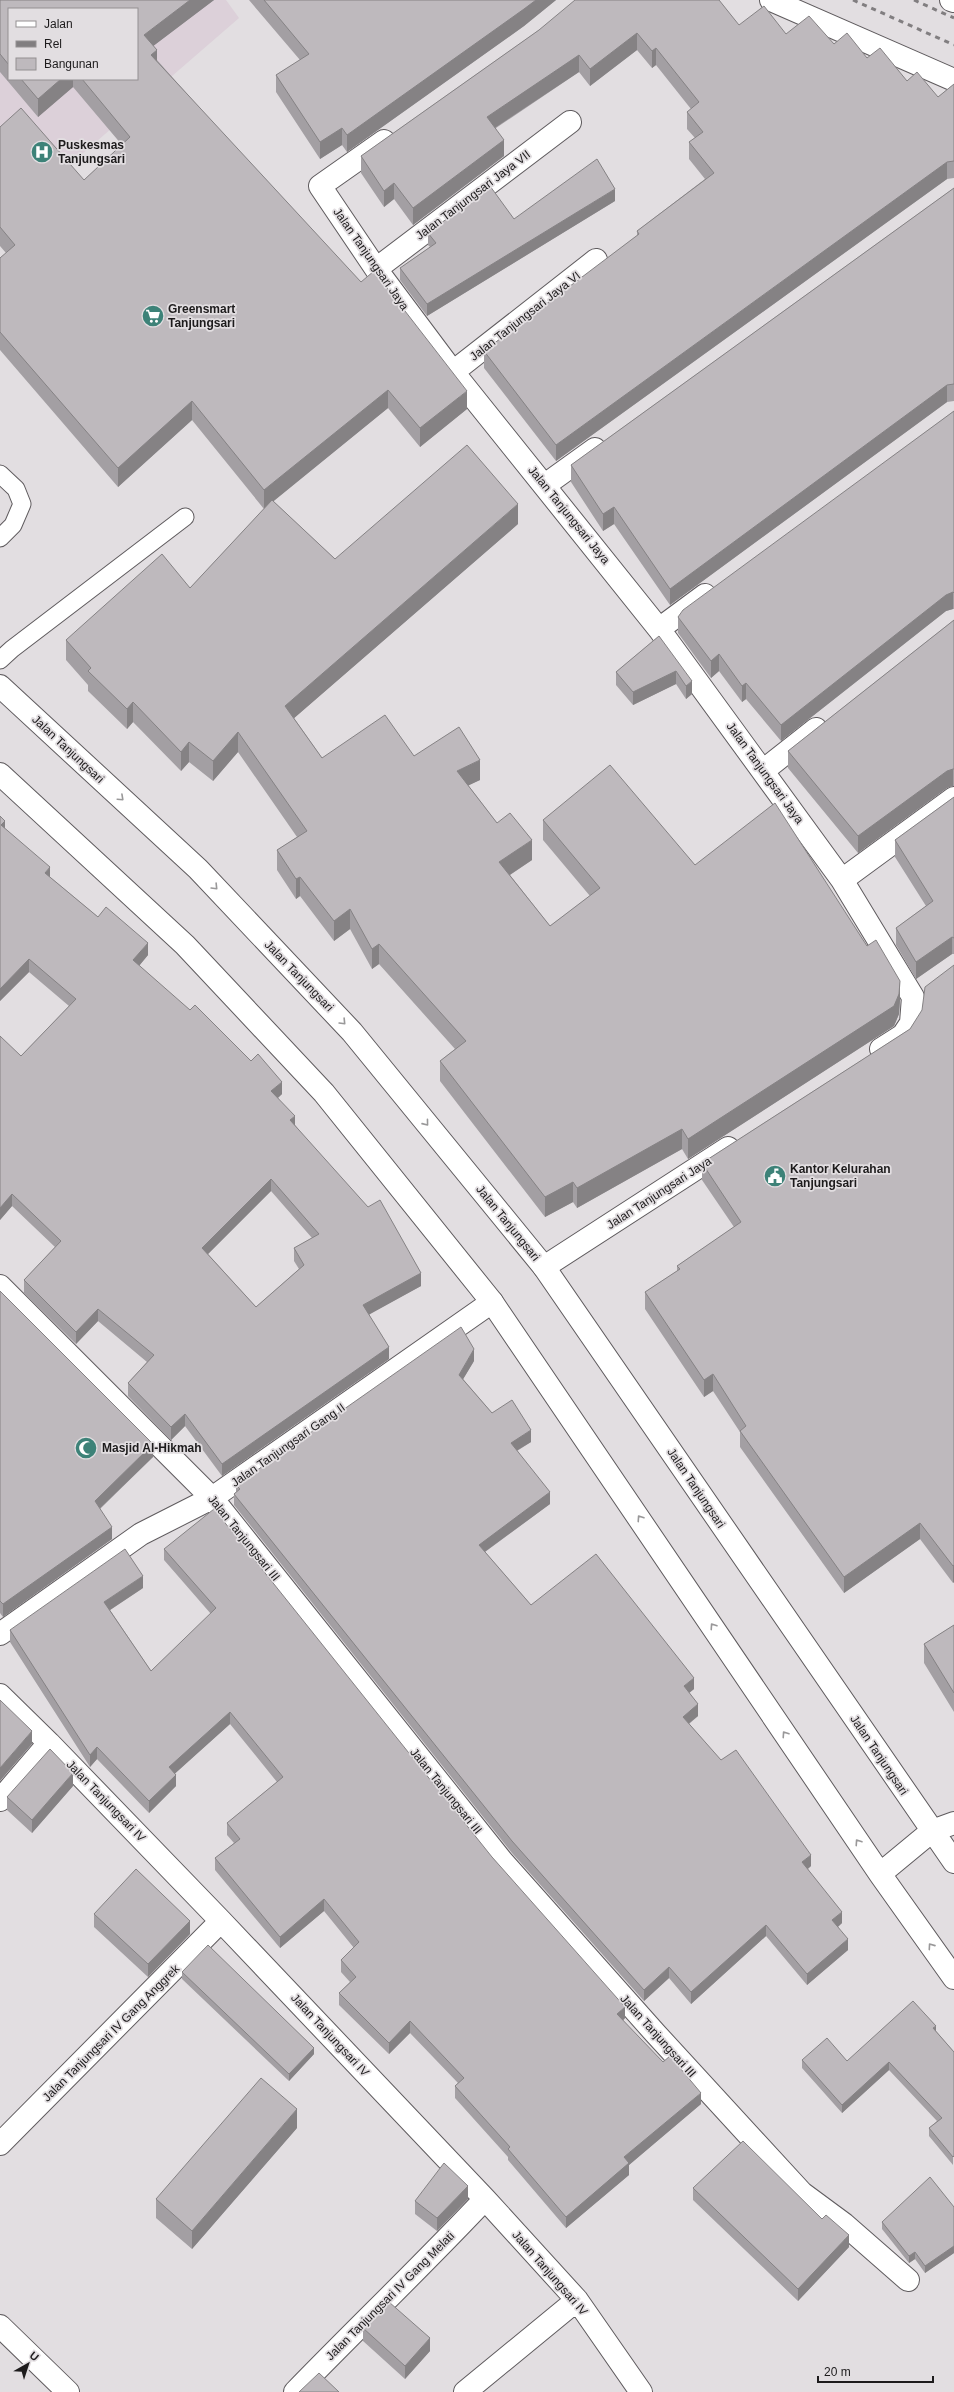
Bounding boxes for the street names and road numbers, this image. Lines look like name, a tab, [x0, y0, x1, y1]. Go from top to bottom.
street label: Jalan Tanjungsari Jaya VII	[413, 147, 533, 243]
street label: Jalan Tanjungsari Jaya	[330, 205, 412, 313]
street label: Jalan Tanjungsari Jaya VI	[467, 268, 583, 364]
street label: Jalan Tanjungsari Jaya	[525, 463, 613, 567]
street label: Jalan Tanjungsari	[29, 712, 107, 786]
street label: Jalan Tanjungsari Jaya	[724, 720, 807, 827]
street label: Jalan Tanjungsari	[262, 938, 336, 1014]
street label: Jalan Tanjungsari Jaya	[604, 1154, 714, 1232]
street label: Jalan Tanjungsari	[473, 1182, 543, 1264]
street label: Jalan Tanjungsari Gang II	[228, 1400, 348, 1490]
street label: Jalan Tanjungsari	[664, 1445, 728, 1531]
street label: Jalan Tanjungsari III	[205, 1492, 283, 1584]
street label: Jalan Tanjungsari	[847, 1712, 911, 1798]
street label: Jalan Tanjungsari III	[407, 1745, 485, 1837]
street label: Jalan Tanjungsari IV	[64, 1757, 148, 1845]
street label: Jalan Tanjungsari IV Gang Anggrek	[40, 1961, 183, 2104]
street label: Jalan Tanjungsari IV	[288, 1991, 372, 2079]
street label: Jalan Tanjungsari III	[617, 1992, 699, 2080]
street label: Jalan Tanjungsari IV	[509, 2228, 591, 2318]
street label: Jalan Tanjungsari IV Gang Melati	[323, 2229, 457, 2363]

